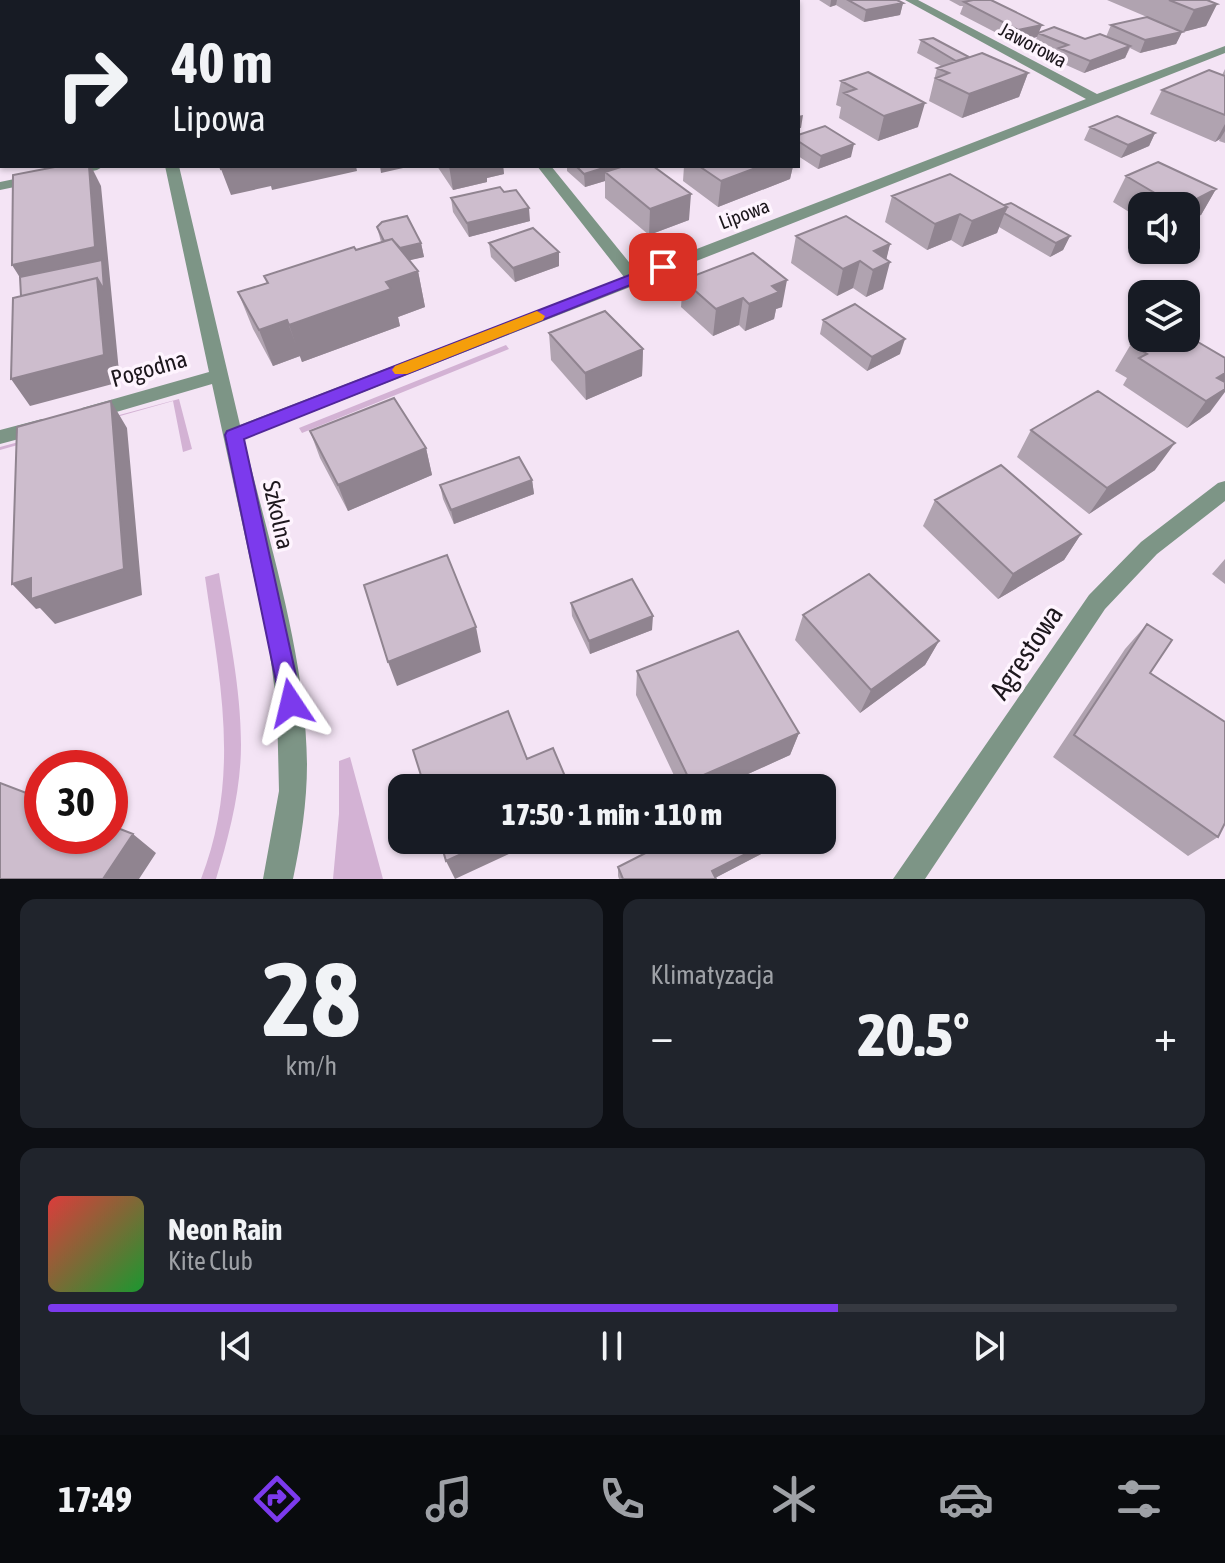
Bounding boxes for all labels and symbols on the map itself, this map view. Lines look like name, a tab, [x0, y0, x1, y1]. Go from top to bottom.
street label: Jaworowa	[996, 17, 1071, 72]
street label: Lipowa	[715, 193, 772, 234]
pin	[629, 233, 697, 301]
street label: Pogodna	[108, 345, 190, 392]
street label: Szkolna	[258, 478, 299, 552]
street label: Agrestowa	[983, 599, 1069, 705]
position arrow	[249, 661, 333, 745]
speed limit sign: 30	[24, 750, 128, 854]

